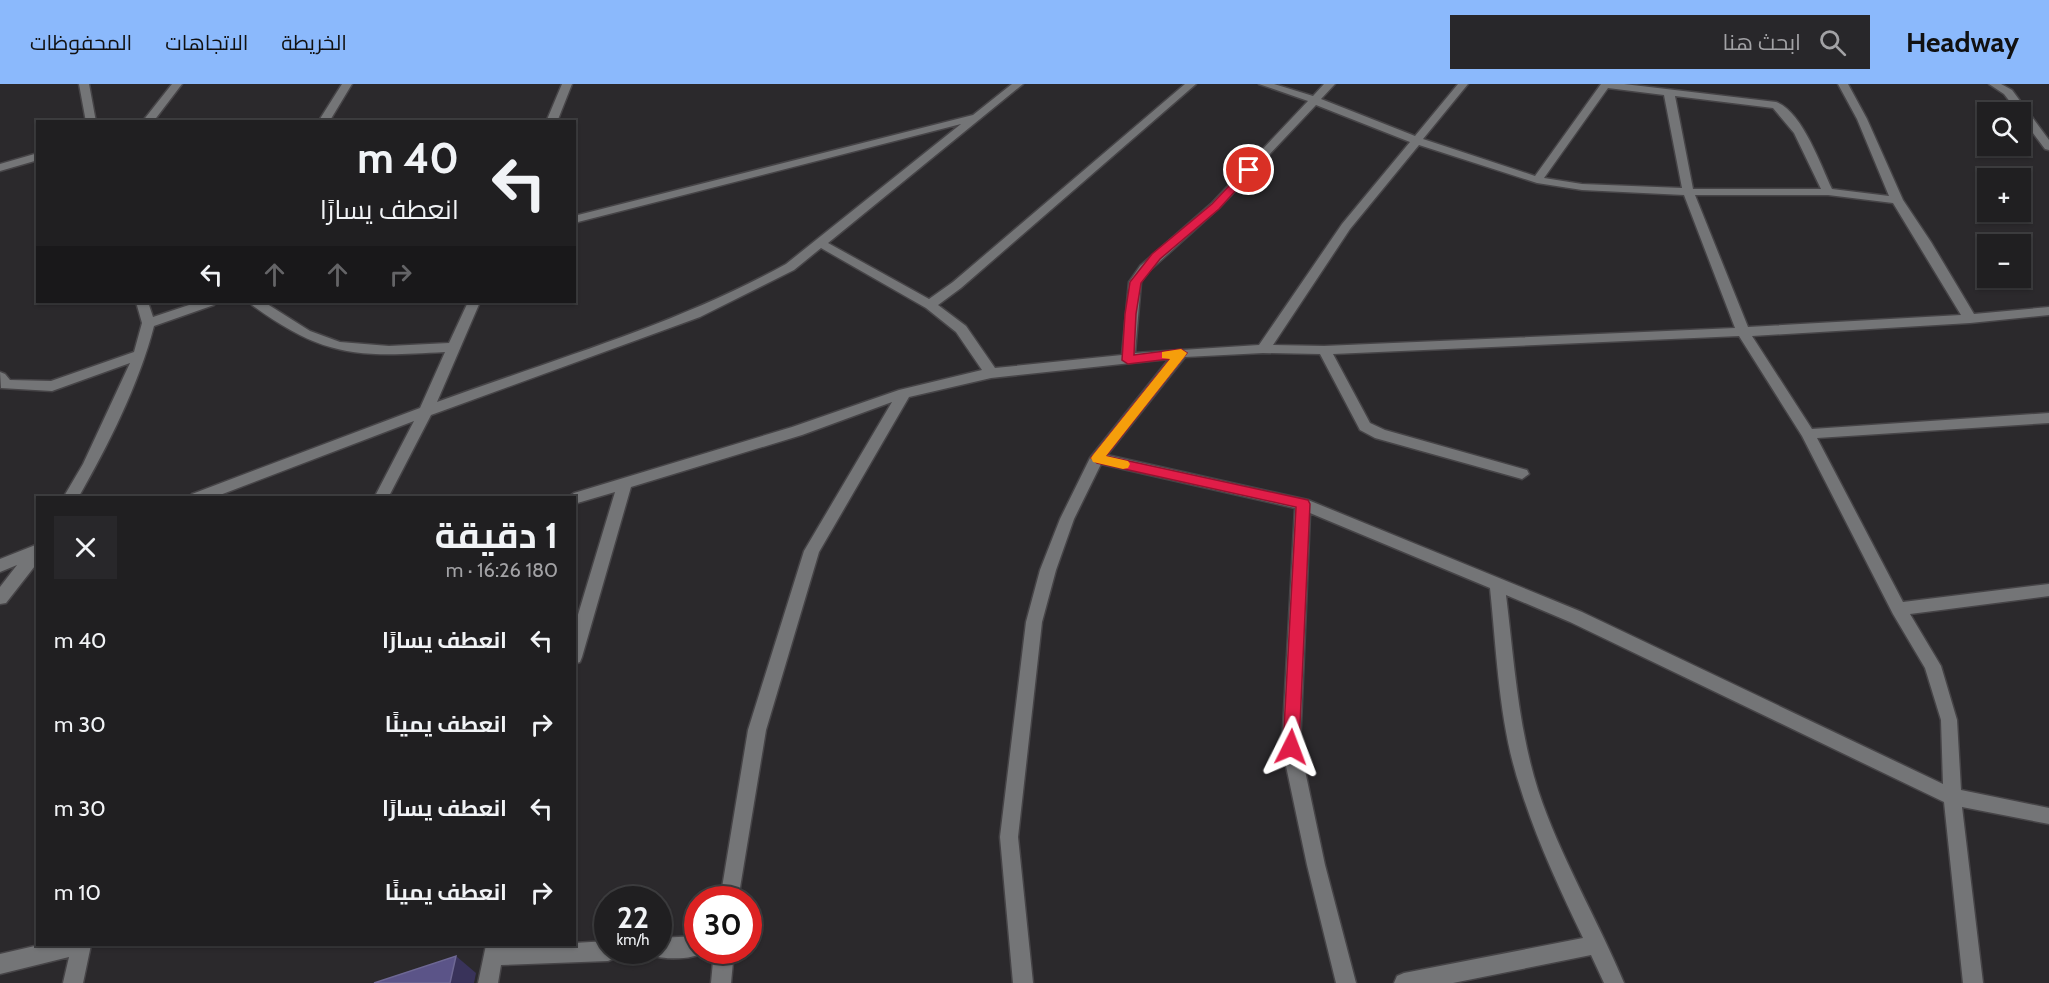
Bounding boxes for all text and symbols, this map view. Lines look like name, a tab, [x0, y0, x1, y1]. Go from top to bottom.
search box	[1450, 15, 1870, 69]
text: Headway	[1906, 25, 2019, 59]
icon: search	[1816, 26, 1849, 59]
text: ابحث هنا	[1723, 29, 1801, 56]
text: المحفوظات	[30, 30, 132, 55]
text: الاتجاهات	[165, 30, 248, 55]
text: الخريطة	[281, 30, 347, 55]
map controls	[1977, 102, 2031, 288]
button: search	[1977, 102, 2031, 156]
text: 40 m	[357, 132, 459, 184]
icon: left	[480, 144, 558, 222]
pin	[1223, 144, 1274, 195]
icon: arrive	[1232, 153, 1265, 186]
button: +	[1977, 168, 2031, 222]
text: انعطف يسارًا	[320, 193, 459, 226]
button: −	[1977, 234, 2031, 288]
icon: left	[195, 258, 228, 291]
icon: ahead	[258, 258, 291, 291]
icon: ahead	[321, 258, 354, 291]
icon: right	[384, 258, 417, 291]
text: 1 دقيقة	[435, 513, 558, 557]
button: close	[54, 516, 117, 579]
text: 180 m · 16:26	[446, 558, 558, 582]
icon: left	[525, 624, 558, 657]
text: 40 m	[54, 627, 106, 654]
text: انعطف يسارًا	[382, 627, 507, 654]
icon: right	[525, 708, 558, 741]
text: 30 m	[54, 711, 106, 738]
text: انعطف يمينًا	[385, 711, 507, 738]
position arrow	[1259, 715, 1323, 779]
icon: left	[525, 792, 558, 825]
text: 30 m	[54, 795, 106, 822]
text: انعطف يسارًا	[382, 795, 507, 822]
icon: right	[525, 876, 558, 909]
text: 10 m	[54, 879, 101, 906]
text: انعطف يمينًا	[385, 879, 507, 906]
speed limit sign: 30	[684, 886, 762, 964]
text: 22	[617, 899, 649, 936]
text: km/h	[617, 931, 649, 949]

